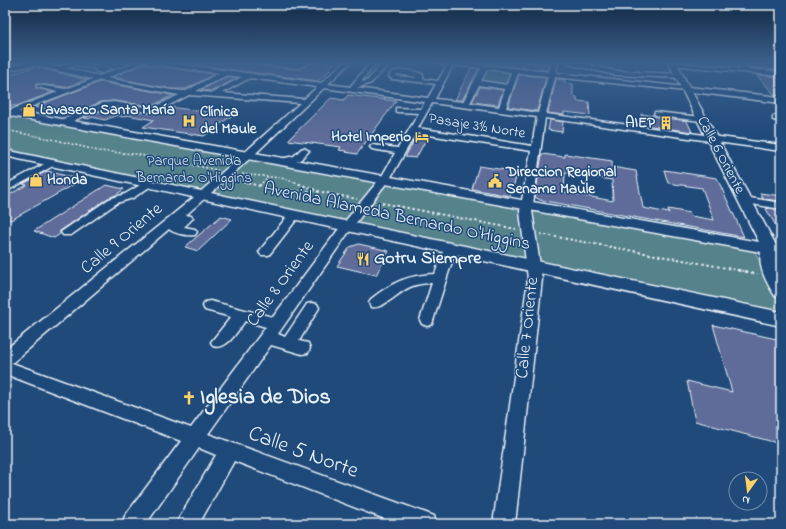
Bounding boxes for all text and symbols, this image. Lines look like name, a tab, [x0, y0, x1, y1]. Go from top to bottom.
place label: Lavaseco Santa María	[40, 99, 175, 121]
place label: Clínica del Maule	[200, 101, 258, 140]
shop icon: Lavaseco Santa María	[21, 102, 37, 118]
street label: Pasaje 3½ Norte	[427, 107, 527, 145]
place label: AIEP	[625, 112, 655, 134]
street label: Calle 6 Oriente	[691, 112, 751, 198]
hospital icon: Clínica del Maule	[181, 113, 197, 129]
building icon: AIEP	[658, 115, 674, 131]
place label: Hotel Imperio	[331, 126, 411, 148]
hotel icon: Hotel Imperio	[414, 129, 430, 145]
park label: Parque Avenida Bernardo O'Higgins	[135, 150, 252, 190]
place label: Direccion Regional Sename Maule	[505, 161, 617, 200]
place label: Honda	[47, 169, 87, 191]
shop icon: Honda	[28, 172, 44, 188]
public building icon: Direccion Regional Sename Maule	[487, 173, 503, 189]
street label: Avenida Alameda Bernardo O'Higgins	[261, 176, 533, 259]
street label: Calle 9 Oriente	[75, 196, 169, 281]
street label: Calle 8 Oriente	[241, 235, 322, 333]
place label: Gotru Siempre	[374, 246, 482, 272]
restaurant icon: Gotru Siempre	[355, 251, 371, 267]
street label: Calle 7 Oriente	[510, 275, 546, 380]
place label: Iglesia de Dios	[200, 382, 331, 415]
church icon: Iglesia de Dios	[181, 390, 197, 406]
street label: Calle 5 Norte	[243, 418, 363, 488]
north arrow	[728, 471, 768, 511]
text: N	[740, 491, 751, 508]

